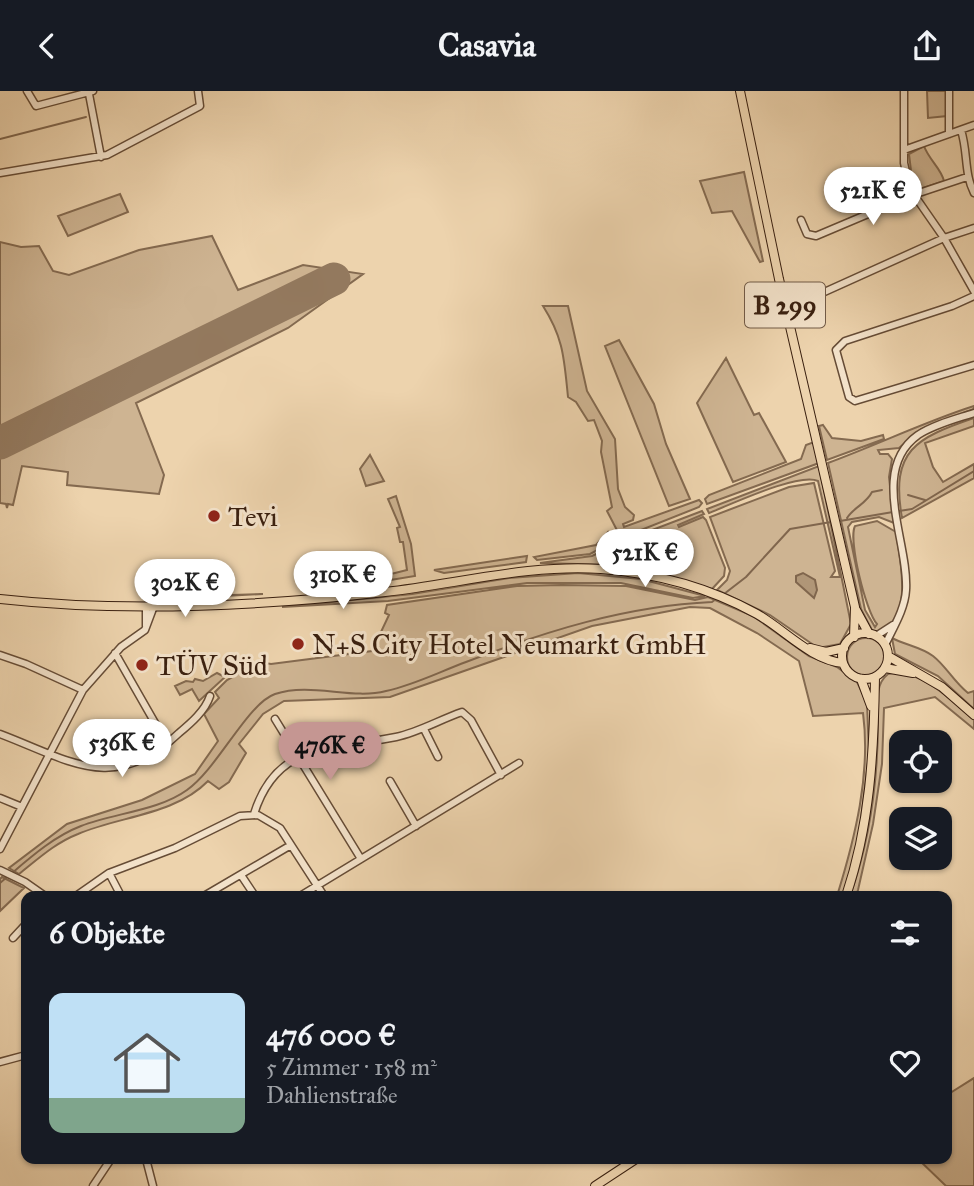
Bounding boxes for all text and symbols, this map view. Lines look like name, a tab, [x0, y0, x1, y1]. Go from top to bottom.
text: Casavia	[438, 26, 536, 65]
icon: back	[28, 27, 66, 65]
icon: share	[908, 27, 946, 65]
pin: 521K €	[816, 167, 930, 227]
text: 521K €	[840, 176, 906, 204]
road number: B 299	[745, 283, 825, 327]
place label: Tevi	[228, 499, 278, 534]
marker: Tevi	[206, 508, 222, 524]
pin: 521K €	[588, 529, 702, 589]
text: 521K €	[612, 538, 678, 566]
pin: 310K €	[286, 552, 400, 611]
pin: 302K €	[128, 559, 242, 619]
text: 310K €	[310, 560, 376, 588]
text: 302K €	[150, 568, 220, 596]
place label: N+S City Hotel Neumarkt GmbH	[312, 627, 707, 662]
marker: N+S City Hotel Neumarkt GmbH	[290, 636, 306, 652]
place label: TÜV Süd	[156, 648, 268, 683]
marker: TÜV Süd	[134, 657, 150, 673]
pin: 536K €	[65, 719, 179, 779]
pin: 476K €	[273, 723, 387, 782]
text: 536K €	[89, 728, 155, 756]
map controls	[889, 730, 952, 870]
button: locate	[889, 730, 952, 793]
text: 476K €	[294, 731, 366, 759]
button: layers	[889, 807, 952, 870]
icon: filters	[886, 914, 924, 952]
text: 6 Objekte	[49, 915, 165, 951]
text: 476 000 €	[266, 1017, 396, 1053]
icon: home	[105, 1021, 189, 1105]
icon: heart	[886, 1044, 924, 1082]
text: 5 Zimmer · 158 m²	[266, 1053, 437, 1081]
text: Dahlienstraße	[266, 1081, 397, 1109]

